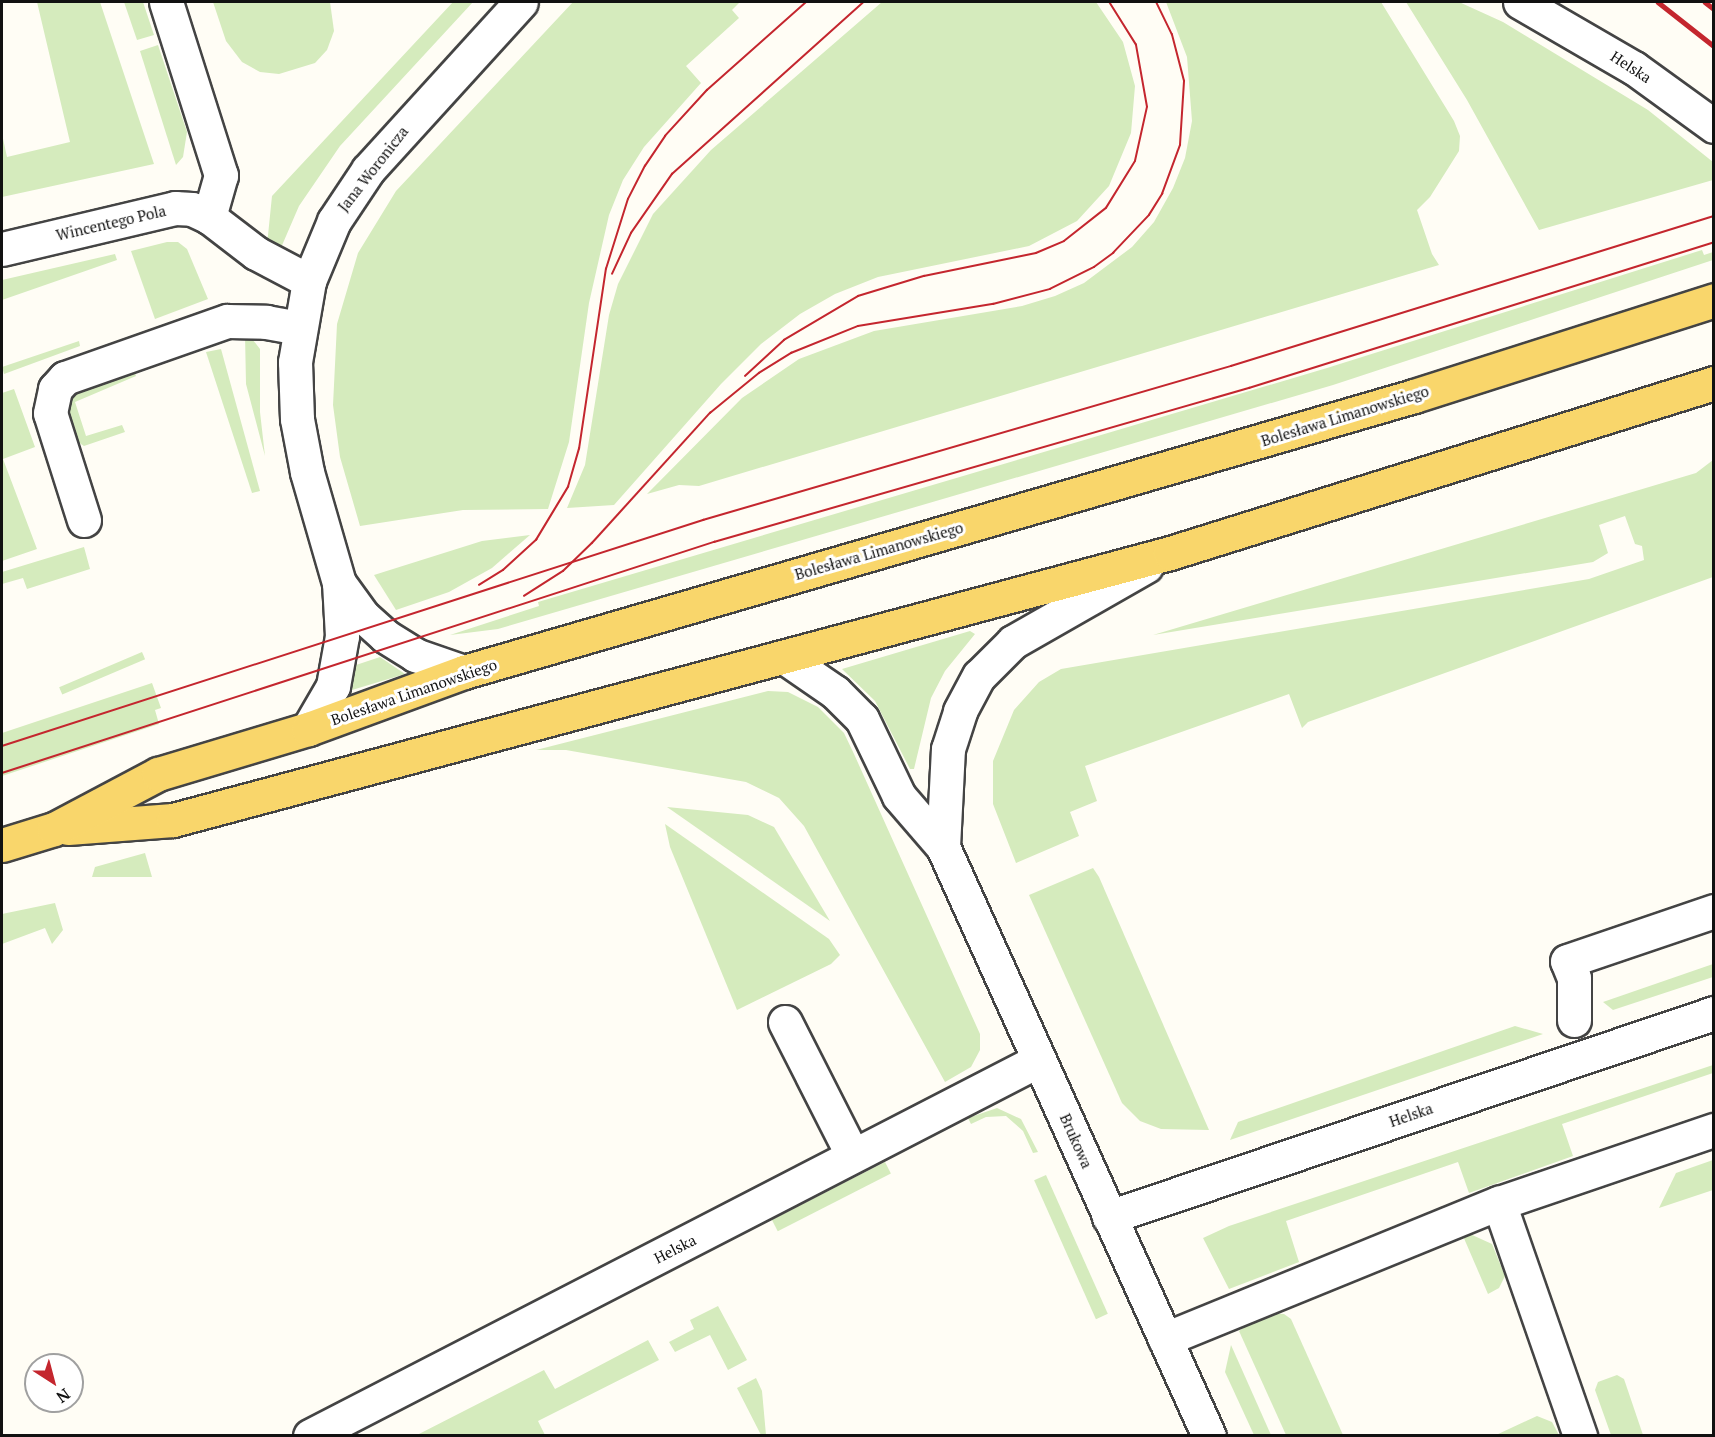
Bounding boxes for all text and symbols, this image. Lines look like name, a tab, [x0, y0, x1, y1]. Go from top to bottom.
street label: Helska	[1607, 47, 1655, 87]
street label: Jana Woronicza	[334, 123, 412, 215]
street label: Wincentego Pola	[54, 202, 168, 244]
street label: Bolesława Limanowskiego	[1259, 382, 1431, 450]
street label: Bolesława Limanowskiego	[793, 518, 965, 584]
street label: Bolesława Limanowskiego	[329, 655, 499, 729]
street label: Helska	[1387, 1099, 1435, 1131]
street label: Brukowa	[1056, 1111, 1096, 1171]
street label: Helska	[651, 1231, 699, 1267]
north arrow	[24, 1353, 84, 1413]
text: N	[52, 1383, 75, 1408]

